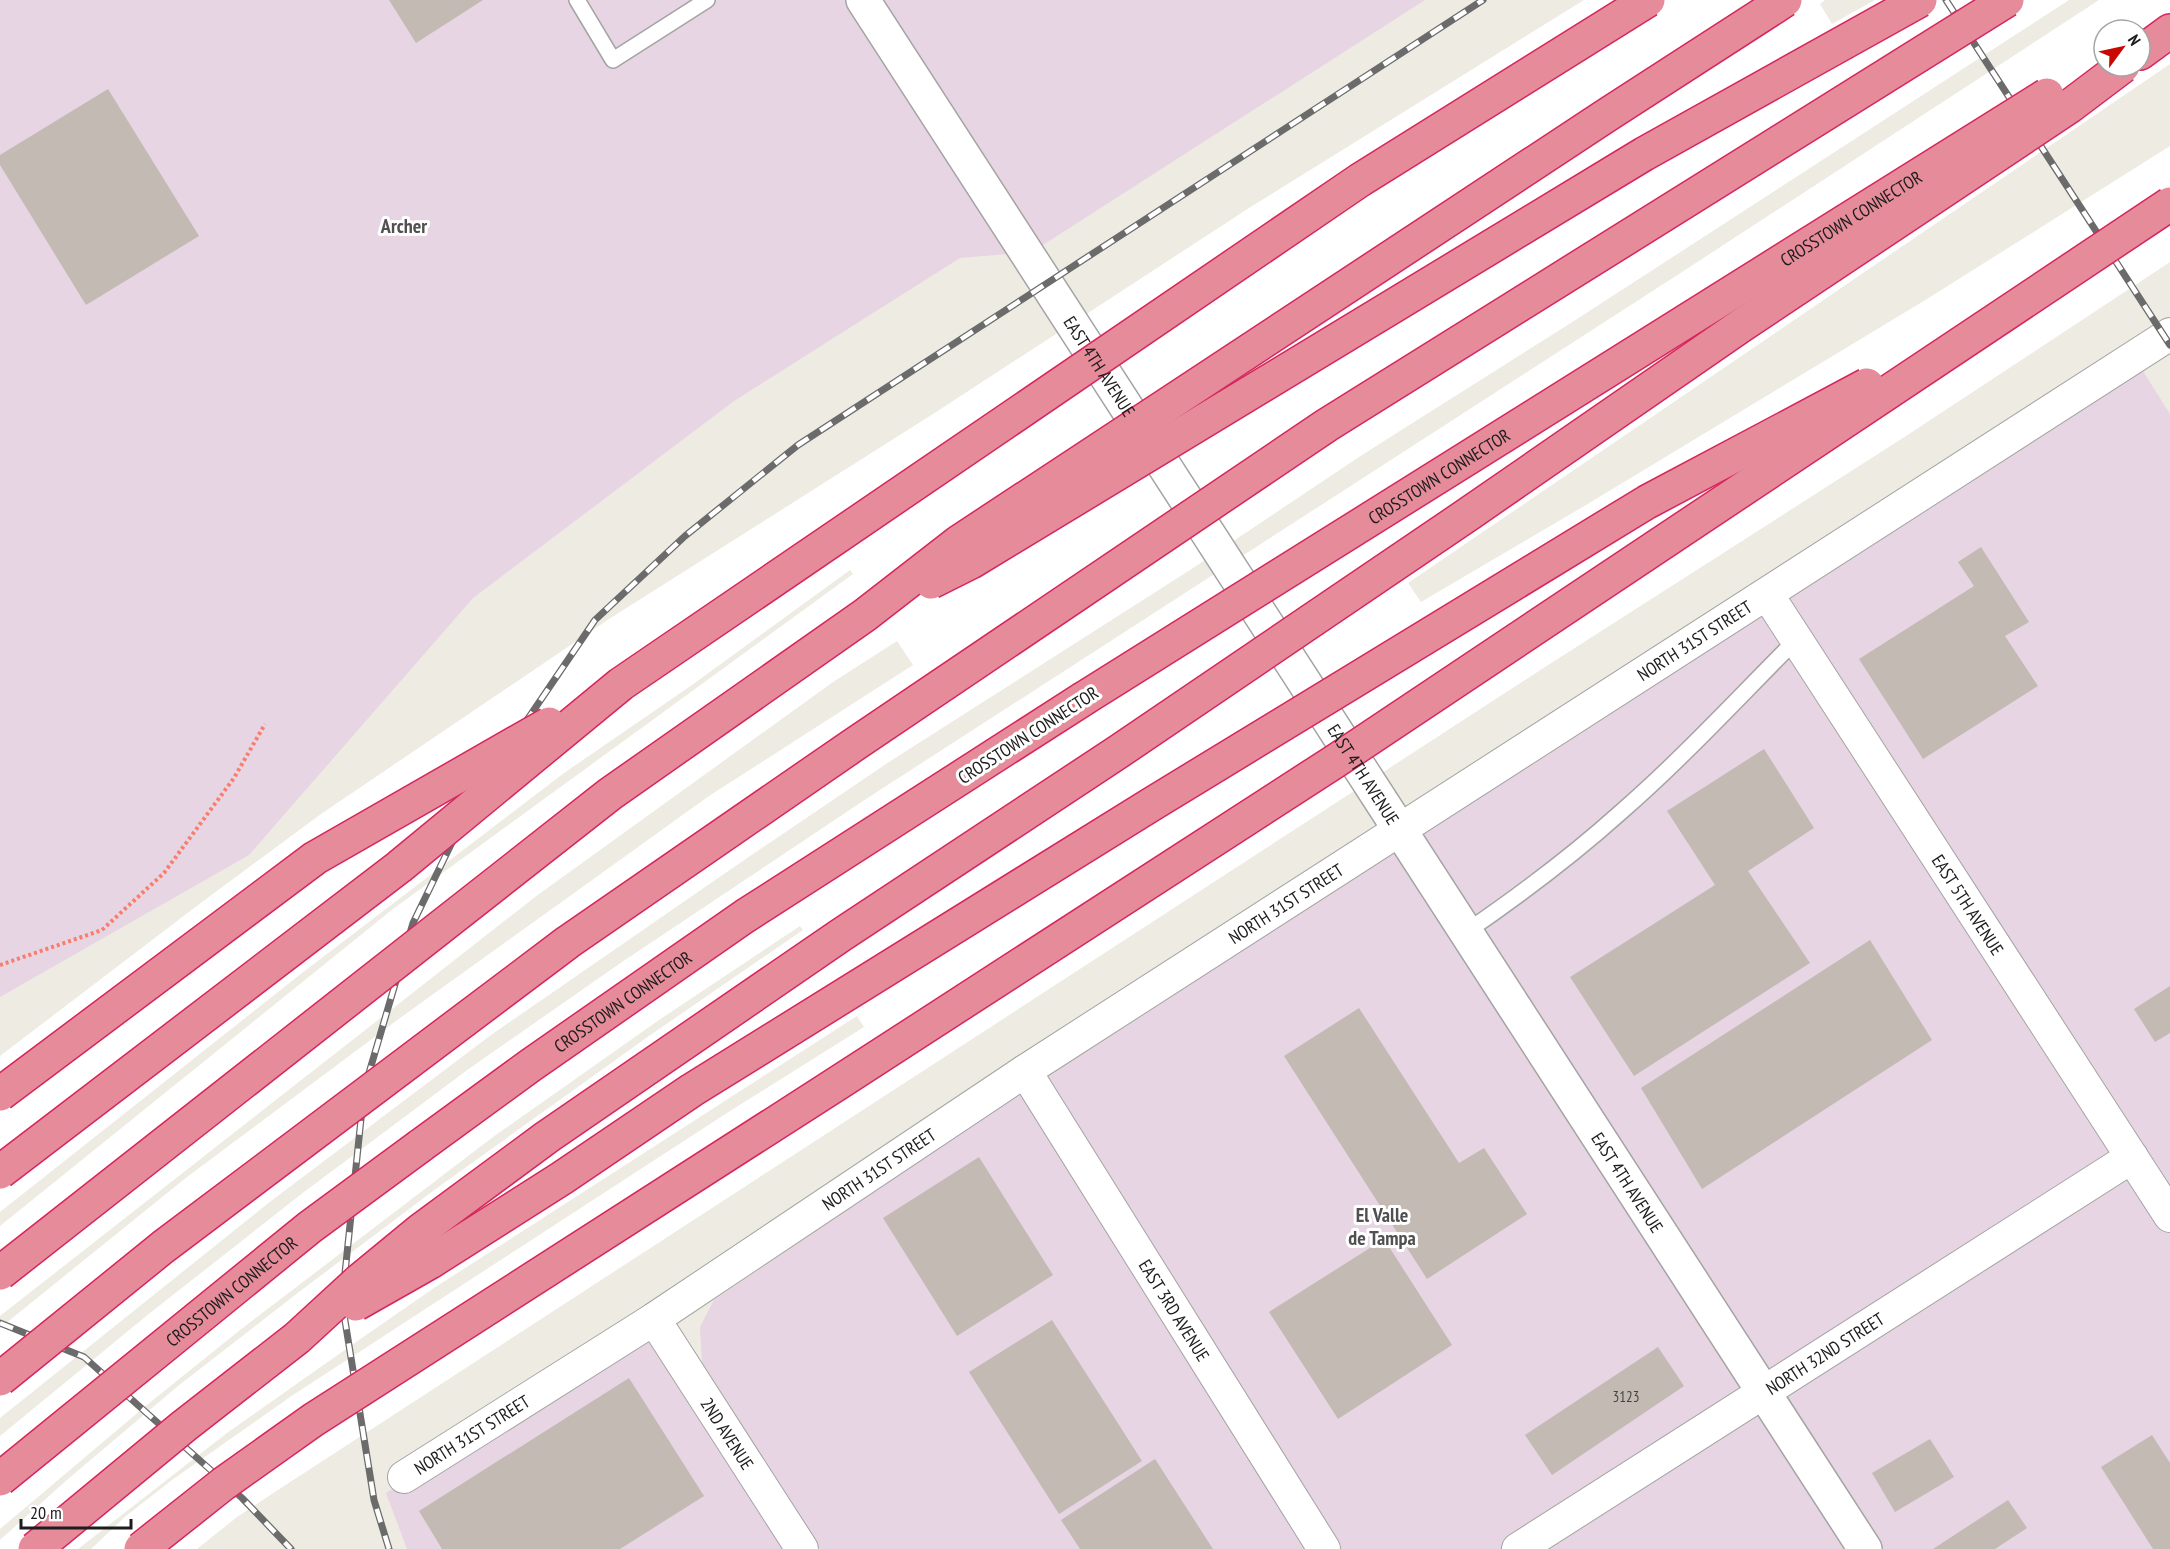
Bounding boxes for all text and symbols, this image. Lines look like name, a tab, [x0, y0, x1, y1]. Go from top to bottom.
north arrow	[2092, 18, 2152, 78]
text: N	[2124, 31, 2145, 49]
street label: CROSSTOWN CONNECTOR	[1776, 165, 1926, 271]
district label: Archer	[380, 213, 427, 239]
street label: EAST 4TH AVENUE	[1059, 311, 1141, 421]
street label: CROSSTOWN CONNECTOR	[1364, 423, 1514, 529]
street label: NORTH 31ST STREET	[1633, 595, 1756, 686]
street label: CROSSTOWN CONNECTOR	[953, 681, 1103, 789]
street label: EAST 4TH AVENUE	[1323, 720, 1405, 829]
street label: EAST 5TH AVENUE	[1927, 850, 2009, 959]
street label: NORTH 31ST STREET	[1224, 858, 1347, 949]
street label: CROSSTOWN CONNECTOR	[549, 945, 696, 1057]
street label: NORTH 31ST STREET	[817, 1123, 940, 1215]
street label: EAST 4TH AVENUE	[1587, 1128, 1669, 1237]
district label: El Valle de Tampa	[1348, 1202, 1416, 1251]
street label: CROSSTOWN CONNECTOR	[161, 1231, 302, 1351]
street label: EAST 3RD AVENUE	[1134, 1255, 1215, 1365]
street label: NORTH 32ND STREET	[1761, 1307, 1888, 1399]
house number: 3123	[1612, 1387, 1640, 1406]
street label: NORTH 31ST STREET	[410, 1389, 534, 1479]
street label: 2ND AVENUE	[696, 1393, 759, 1474]
scale bar	[21, 1492, 130, 1530]
text: 20 m	[30, 1501, 62, 1524]

